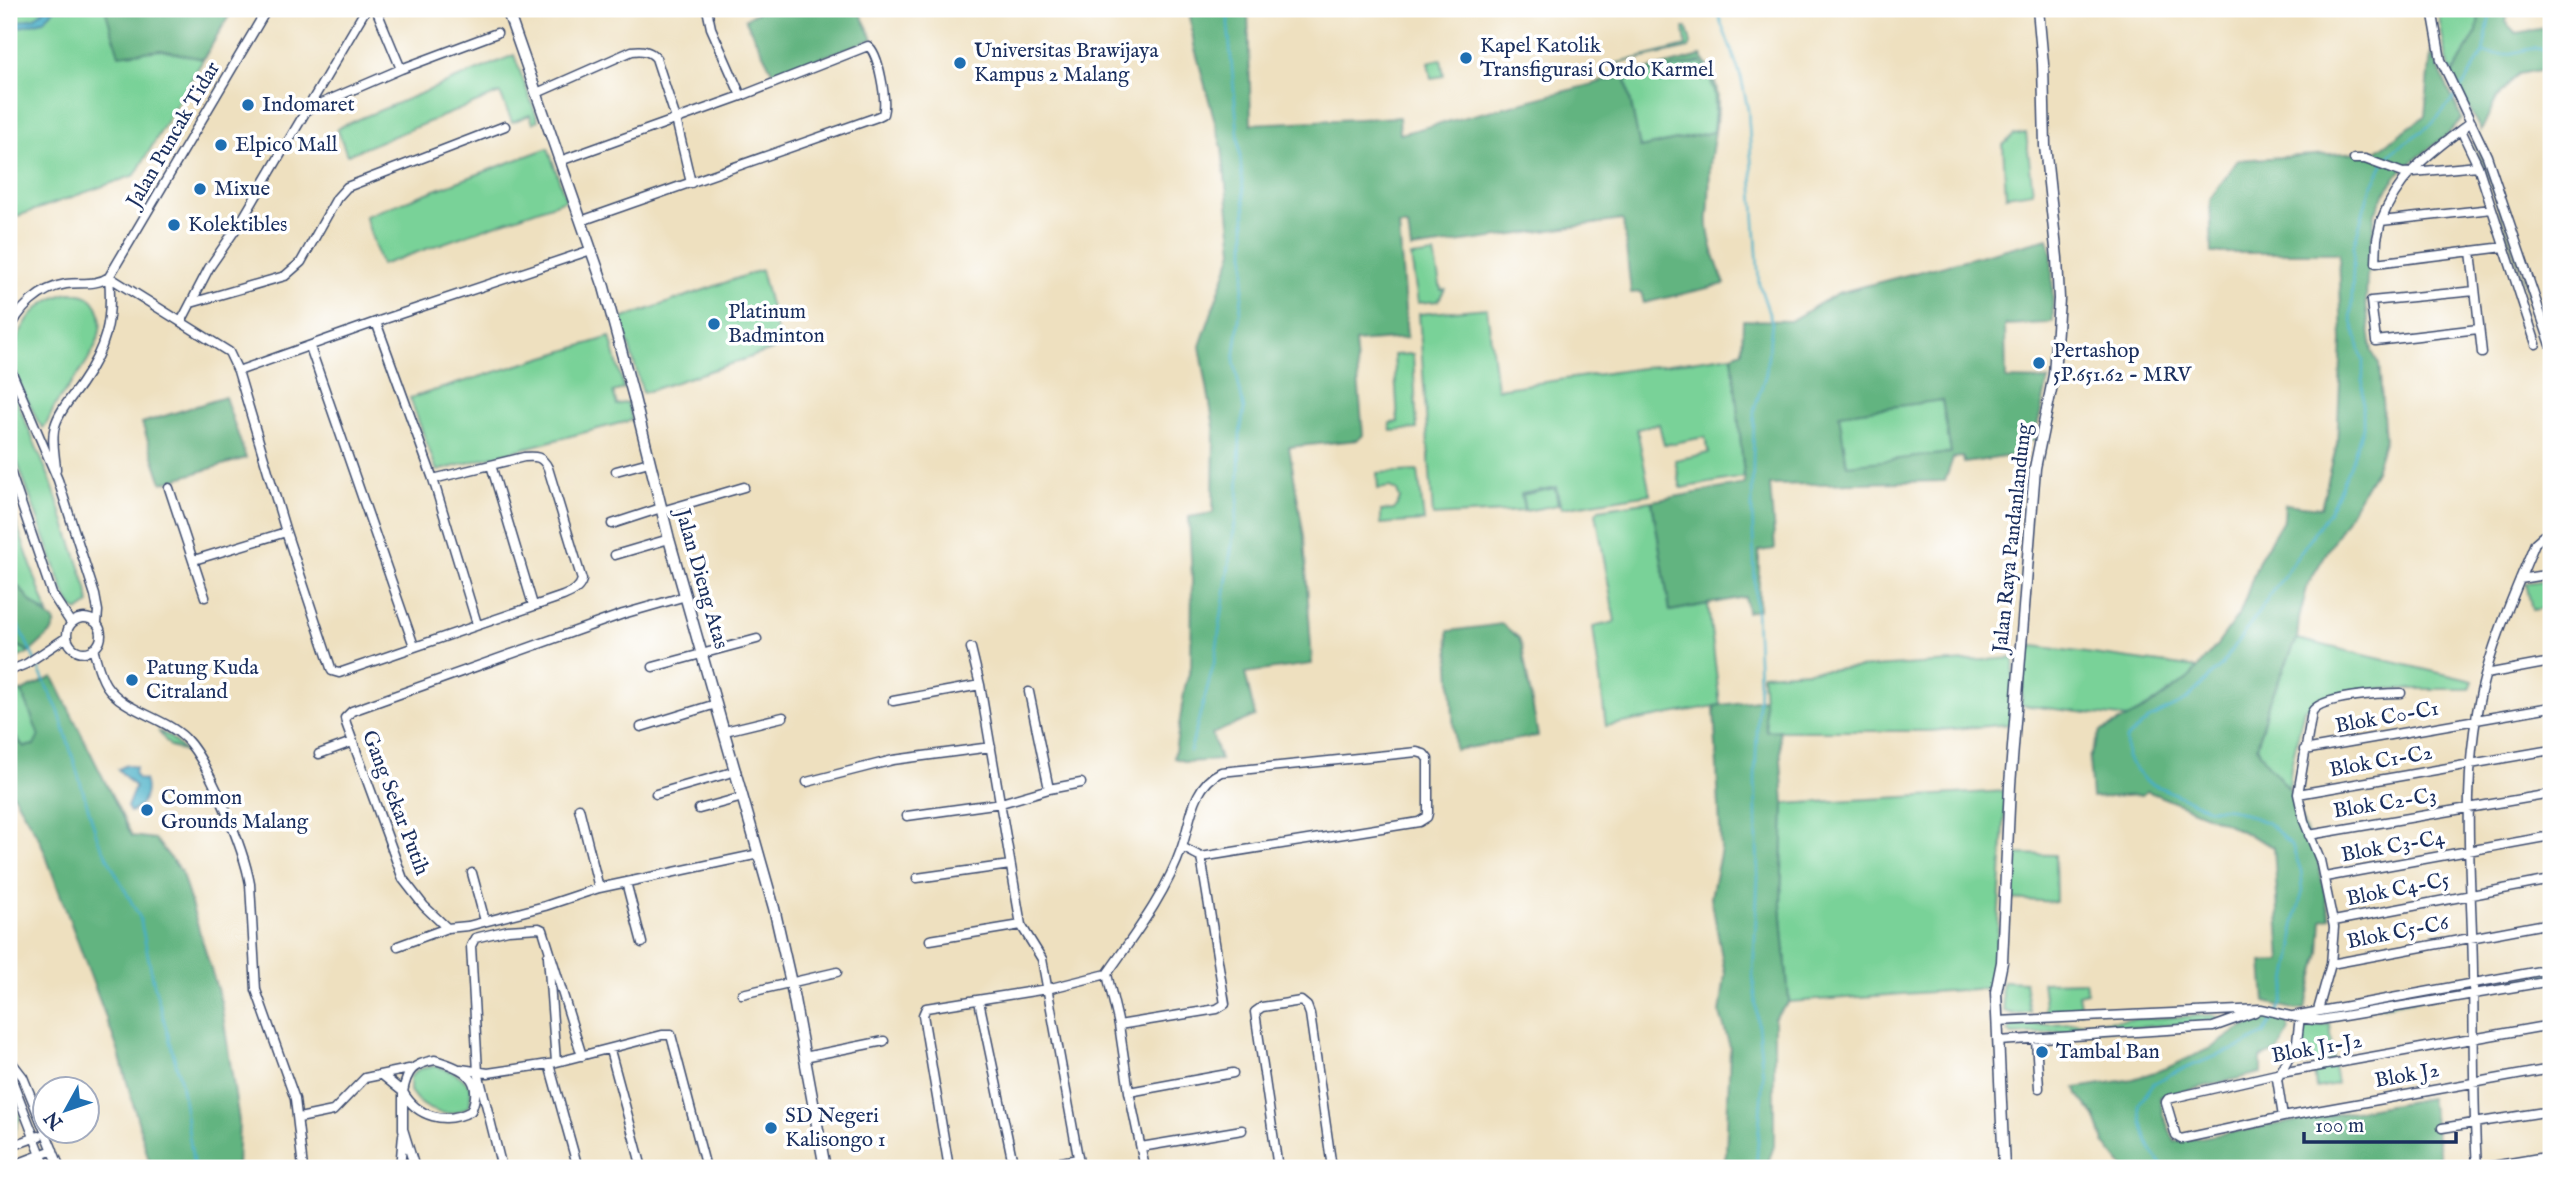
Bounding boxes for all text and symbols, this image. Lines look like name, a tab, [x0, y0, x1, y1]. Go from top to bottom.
place label: Kapel Katolik Transfigurasi Ordo Karmel	[1480, 33, 1714, 84]
place label: Universitas Brawijaya Kampus 2 Malang	[974, 38, 1159, 89]
marker: Kapel Katolik Transfigurasi Ordo Karmel	[1458, 50, 1474, 66]
marker: Universitas Brawijaya Kampus 2 Malang	[952, 55, 968, 71]
street label: Jalan Puncak Tidar	[120, 57, 227, 215]
place label: Indomaret	[262, 92, 355, 119]
marker: Indomaret	[240, 97, 256, 113]
place label: Elpico Mall	[235, 132, 338, 159]
marker: Elpico Mall	[213, 137, 229, 153]
place label: Mixue	[214, 176, 270, 203]
marker: Mixue	[192, 181, 208, 197]
place label: Kolektibles	[188, 212, 287, 239]
marker: Kolektibles	[166, 217, 182, 233]
place label: Platinum Badminton	[728, 299, 825, 350]
marker: Platinum Badminton	[706, 316, 722, 332]
place label: Pertashop 5P.651.62 - MRV	[2053, 338, 2193, 389]
marker: Pertashop 5P.651.62 - MRV	[2031, 355, 2047, 371]
street label: Jalan Raya Pandanlandung	[1987, 421, 2039, 656]
street label: Jalan Dieng Atas	[668, 504, 734, 652]
place label: Patung Kuda Citraland	[146, 655, 260, 706]
marker: Patung Kuda Citraland	[124, 672, 140, 688]
street label: Blok C0-C1	[2333, 696, 2441, 740]
street label: Gang Sekar Putih	[355, 727, 435, 879]
street label: Blok C1-C2	[2327, 740, 2435, 784]
street label: Blok C2-C3	[2332, 783, 2438, 825]
place label: Common Grounds Malang	[161, 785, 309, 836]
marker: Common Grounds Malang	[139, 802, 155, 818]
street label: Blok C3-C4	[2339, 825, 2447, 869]
street label: Blok C4-C5	[2344, 867, 2452, 913]
street label: Blok C5-C6	[2345, 910, 2452, 956]
street label: Blok J1-J2	[2270, 1028, 2364, 1070]
place label: Tambal Ban	[2056, 1039, 2160, 1066]
marker: Tambal Ban	[2034, 1044, 2050, 1060]
street label: Blok J2	[2373, 1057, 2441, 1095]
north arrow	[32, 1076, 102, 1146]
scale bar	[2304, 1100, 2457, 1144]
place label: SD Negeri Kalisongo 1	[785, 1103, 886, 1154]
text: N	[40, 1105, 70, 1134]
text: 100 m	[2315, 1113, 2364, 1140]
marker: SD Negeri Kalisongo 1	[763, 1120, 779, 1136]

